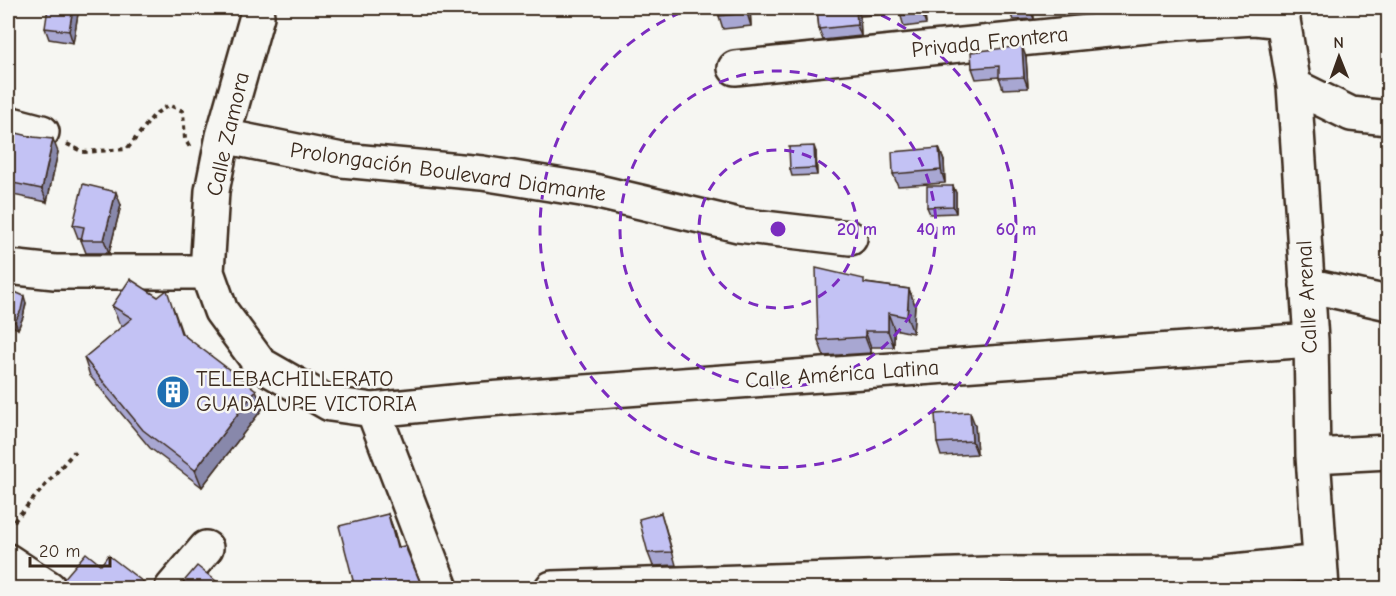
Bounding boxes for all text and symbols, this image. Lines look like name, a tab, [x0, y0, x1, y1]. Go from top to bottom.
street label: Privada Frontera	[910, 21, 1070, 63]
north arrow	[1309, 27, 1369, 87]
text: N	[1333, 34, 1344, 52]
street label: Calle Zamora	[201, 69, 255, 199]
street label: Prolongación Boulevard Diamante	[288, 137, 608, 207]
centre of rings	[768, 219, 788, 239]
text: 20 m	[837, 219, 877, 240]
text: 40 m	[916, 219, 956, 240]
text: 60 m	[996, 219, 1036, 240]
street label: Calle Arenal	[1291, 240, 1323, 354]
street label: Calle América Latina	[744, 354, 940, 394]
place label: TELEBACHILLERATO GUADALUPE VICTORIA	[196, 366, 417, 417]
building icon: TELEBACHILLERATO GUADALUPE VICTORIA	[155, 374, 191, 410]
scale bar	[30, 530, 110, 568]
text: 20 m	[39, 541, 80, 562]

